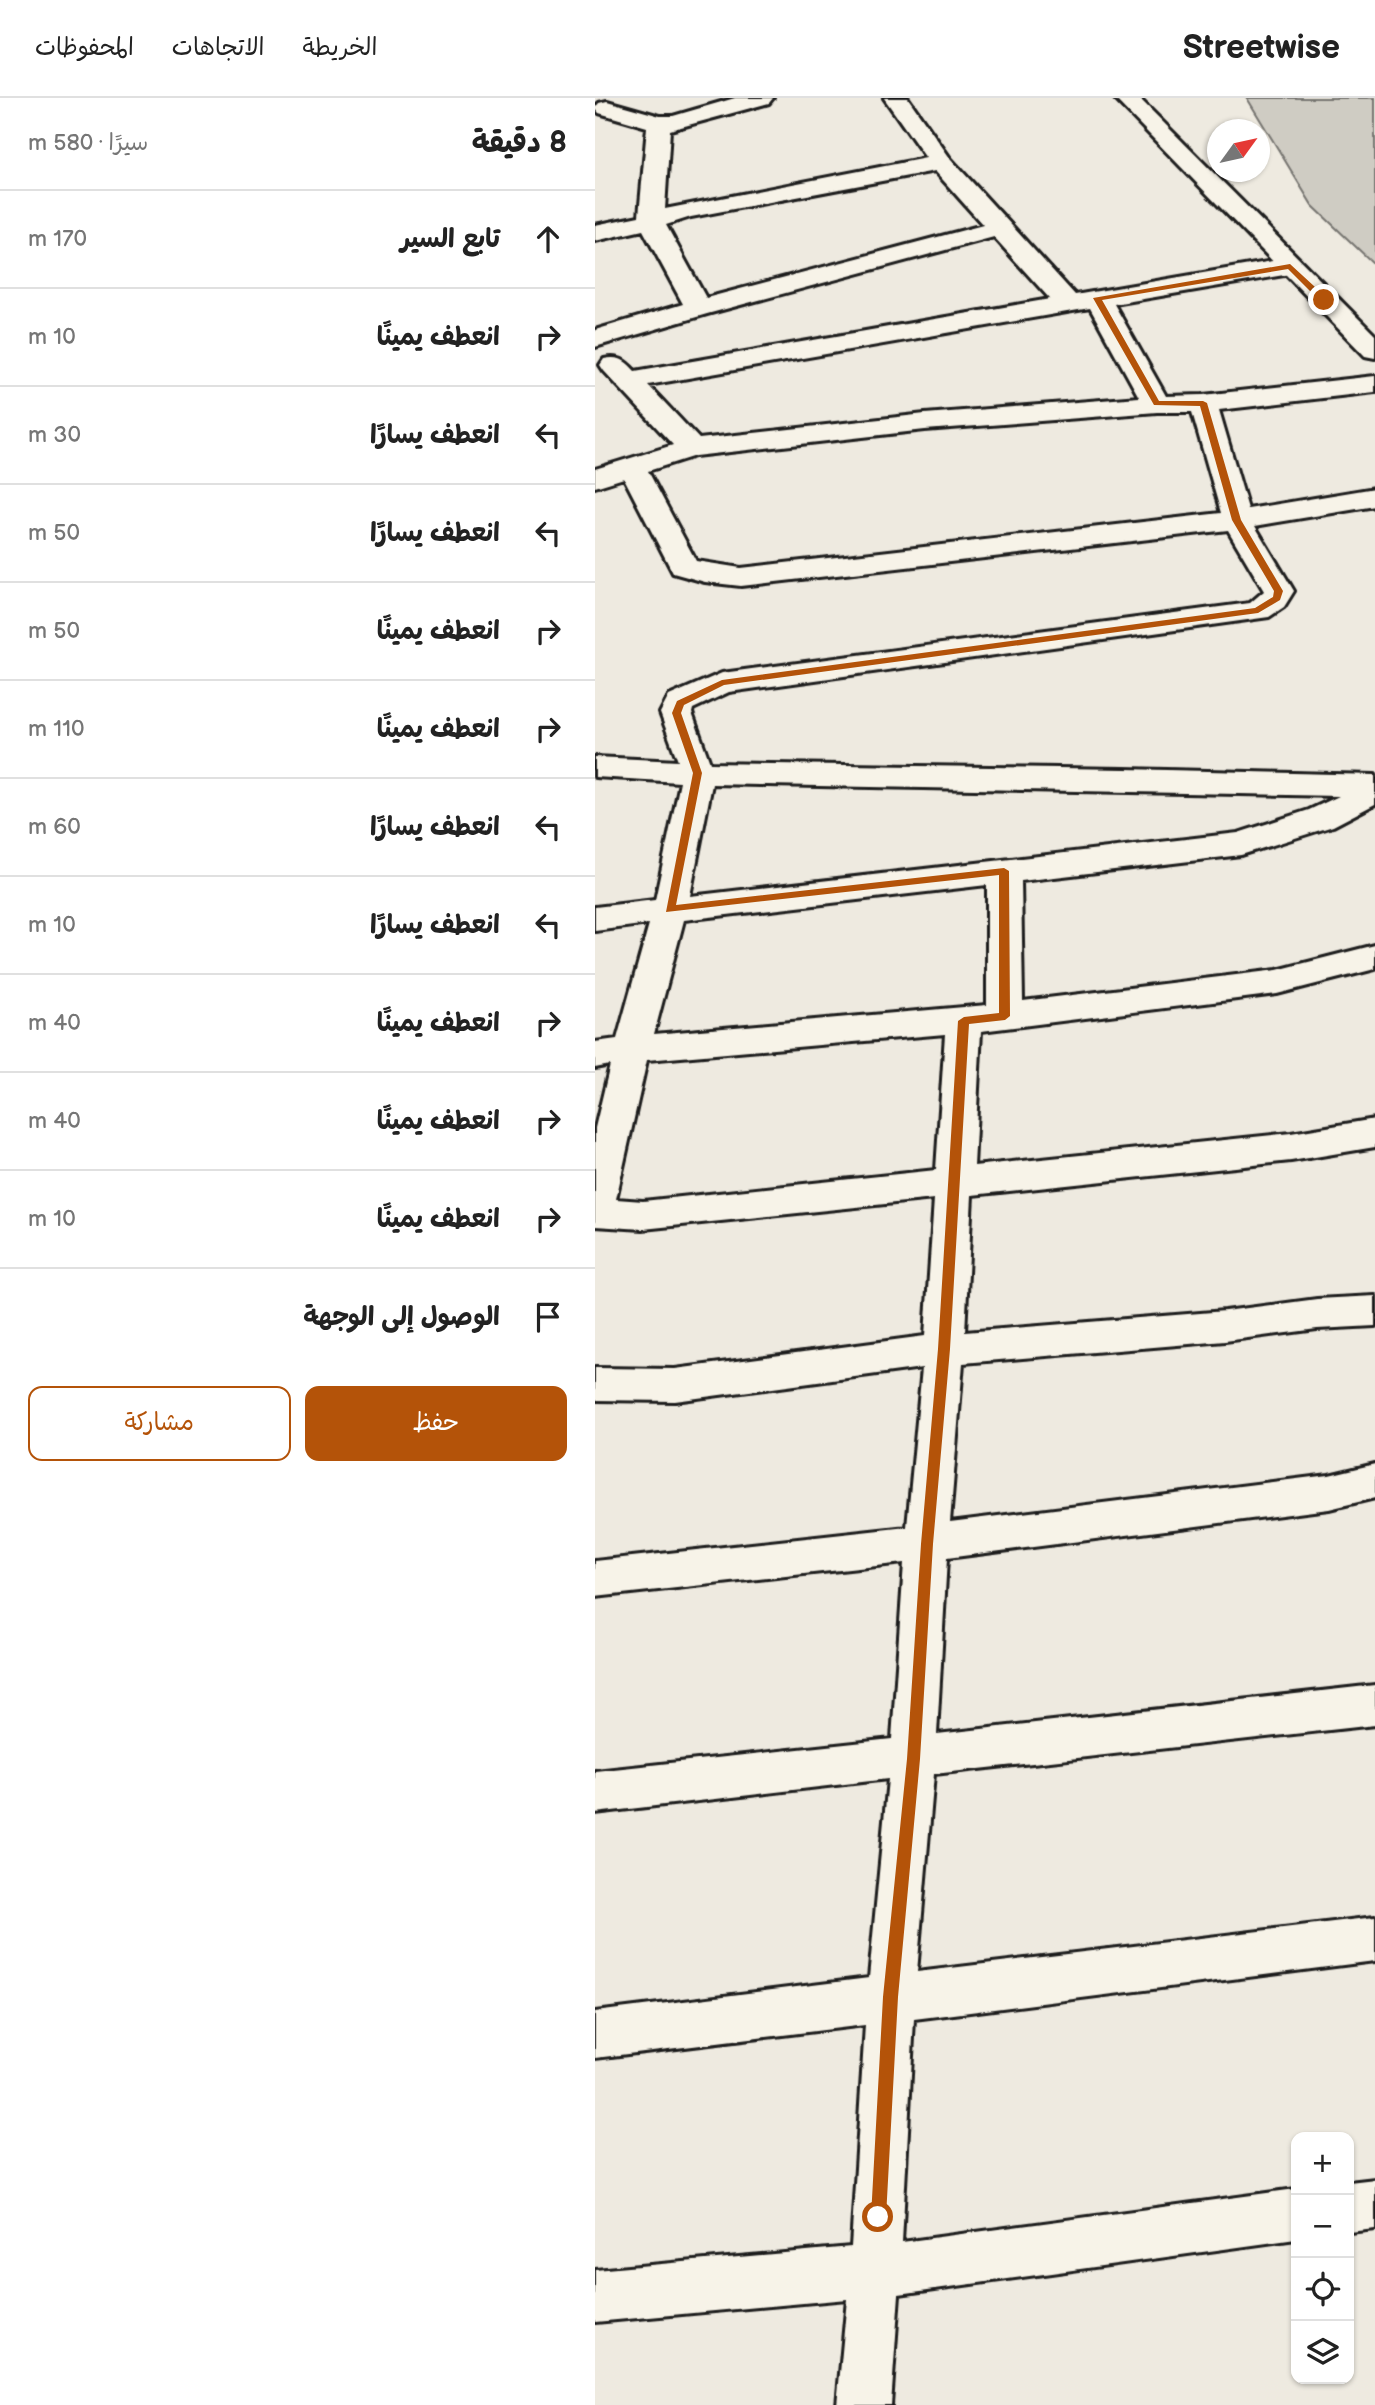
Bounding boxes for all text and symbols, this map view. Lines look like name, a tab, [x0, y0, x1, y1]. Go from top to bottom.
text: Streetwise	[1183, 28, 1340, 68]
text: المحفوظات	[35, 33, 134, 62]
text: الاتجاهات	[172, 33, 265, 62]
text: الخريطة	[303, 33, 377, 62]
north arrow	[1207, 119, 1270, 182]
text: 8 دقيقة	[472, 125, 567, 161]
text: سيرًا · 580 m	[28, 129, 148, 157]
icon: ahead	[529, 220, 567, 258]
text: تابع السير	[400, 224, 500, 255]
text: 170 m	[28, 225, 87, 253]
route end	[1308, 284, 1339, 315]
icon: right	[529, 318, 567, 356]
text: انعطف يمينًا	[377, 322, 500, 353]
text: 10 m	[28, 323, 76, 351]
icon: left	[529, 416, 567, 454]
text: انعطف يسارًا	[370, 420, 500, 451]
text: 30 m	[28, 421, 81, 449]
icon: left	[529, 514, 567, 552]
text: انعطف يسارًا	[370, 518, 500, 549]
text: 50 m	[28, 519, 80, 547]
icon: right	[529, 612, 567, 650]
text: انعطف يمينًا	[377, 616, 500, 647]
text: 50 m	[28, 617, 80, 645]
icon: right	[529, 710, 567, 748]
text: انعطف يمينًا	[377, 714, 500, 745]
text: 110 m	[28, 715, 85, 743]
icon: left	[529, 808, 567, 846]
text: انعطف يسارًا	[370, 812, 500, 843]
text: 60 m	[28, 813, 81, 841]
icon: left	[529, 906, 567, 944]
text: انعطف يسارًا	[370, 910, 500, 941]
text: 10 m	[28, 911, 76, 939]
icon: right	[529, 1004, 567, 1042]
text: انعطف يمينًا	[377, 1008, 500, 1039]
text: 40 m	[28, 1009, 81, 1037]
icon: right	[529, 1102, 567, 1140]
text: انعطف يمينًا	[377, 1106, 500, 1137]
text: 40 m	[28, 1107, 81, 1135]
icon: right	[529, 1200, 567, 1238]
text: انعطف يمينًا	[377, 1204, 500, 1235]
text: 10 m	[28, 1205, 76, 1233]
icon: arrive	[529, 1298, 567, 1336]
text: الوصول إلى الوجهة	[303, 1302, 500, 1333]
button: مشاركة	[28, 1386, 291, 1461]
button: حفظ	[305, 1386, 567, 1461]
map controls	[1291, 2132, 1354, 2384]
button: +	[1291, 2132, 1354, 2195]
button: −	[1291, 2195, 1354, 2258]
route start	[862, 2201, 893, 2232]
button: locate	[1291, 2258, 1354, 2321]
button: layers	[1291, 2321, 1354, 2384]

